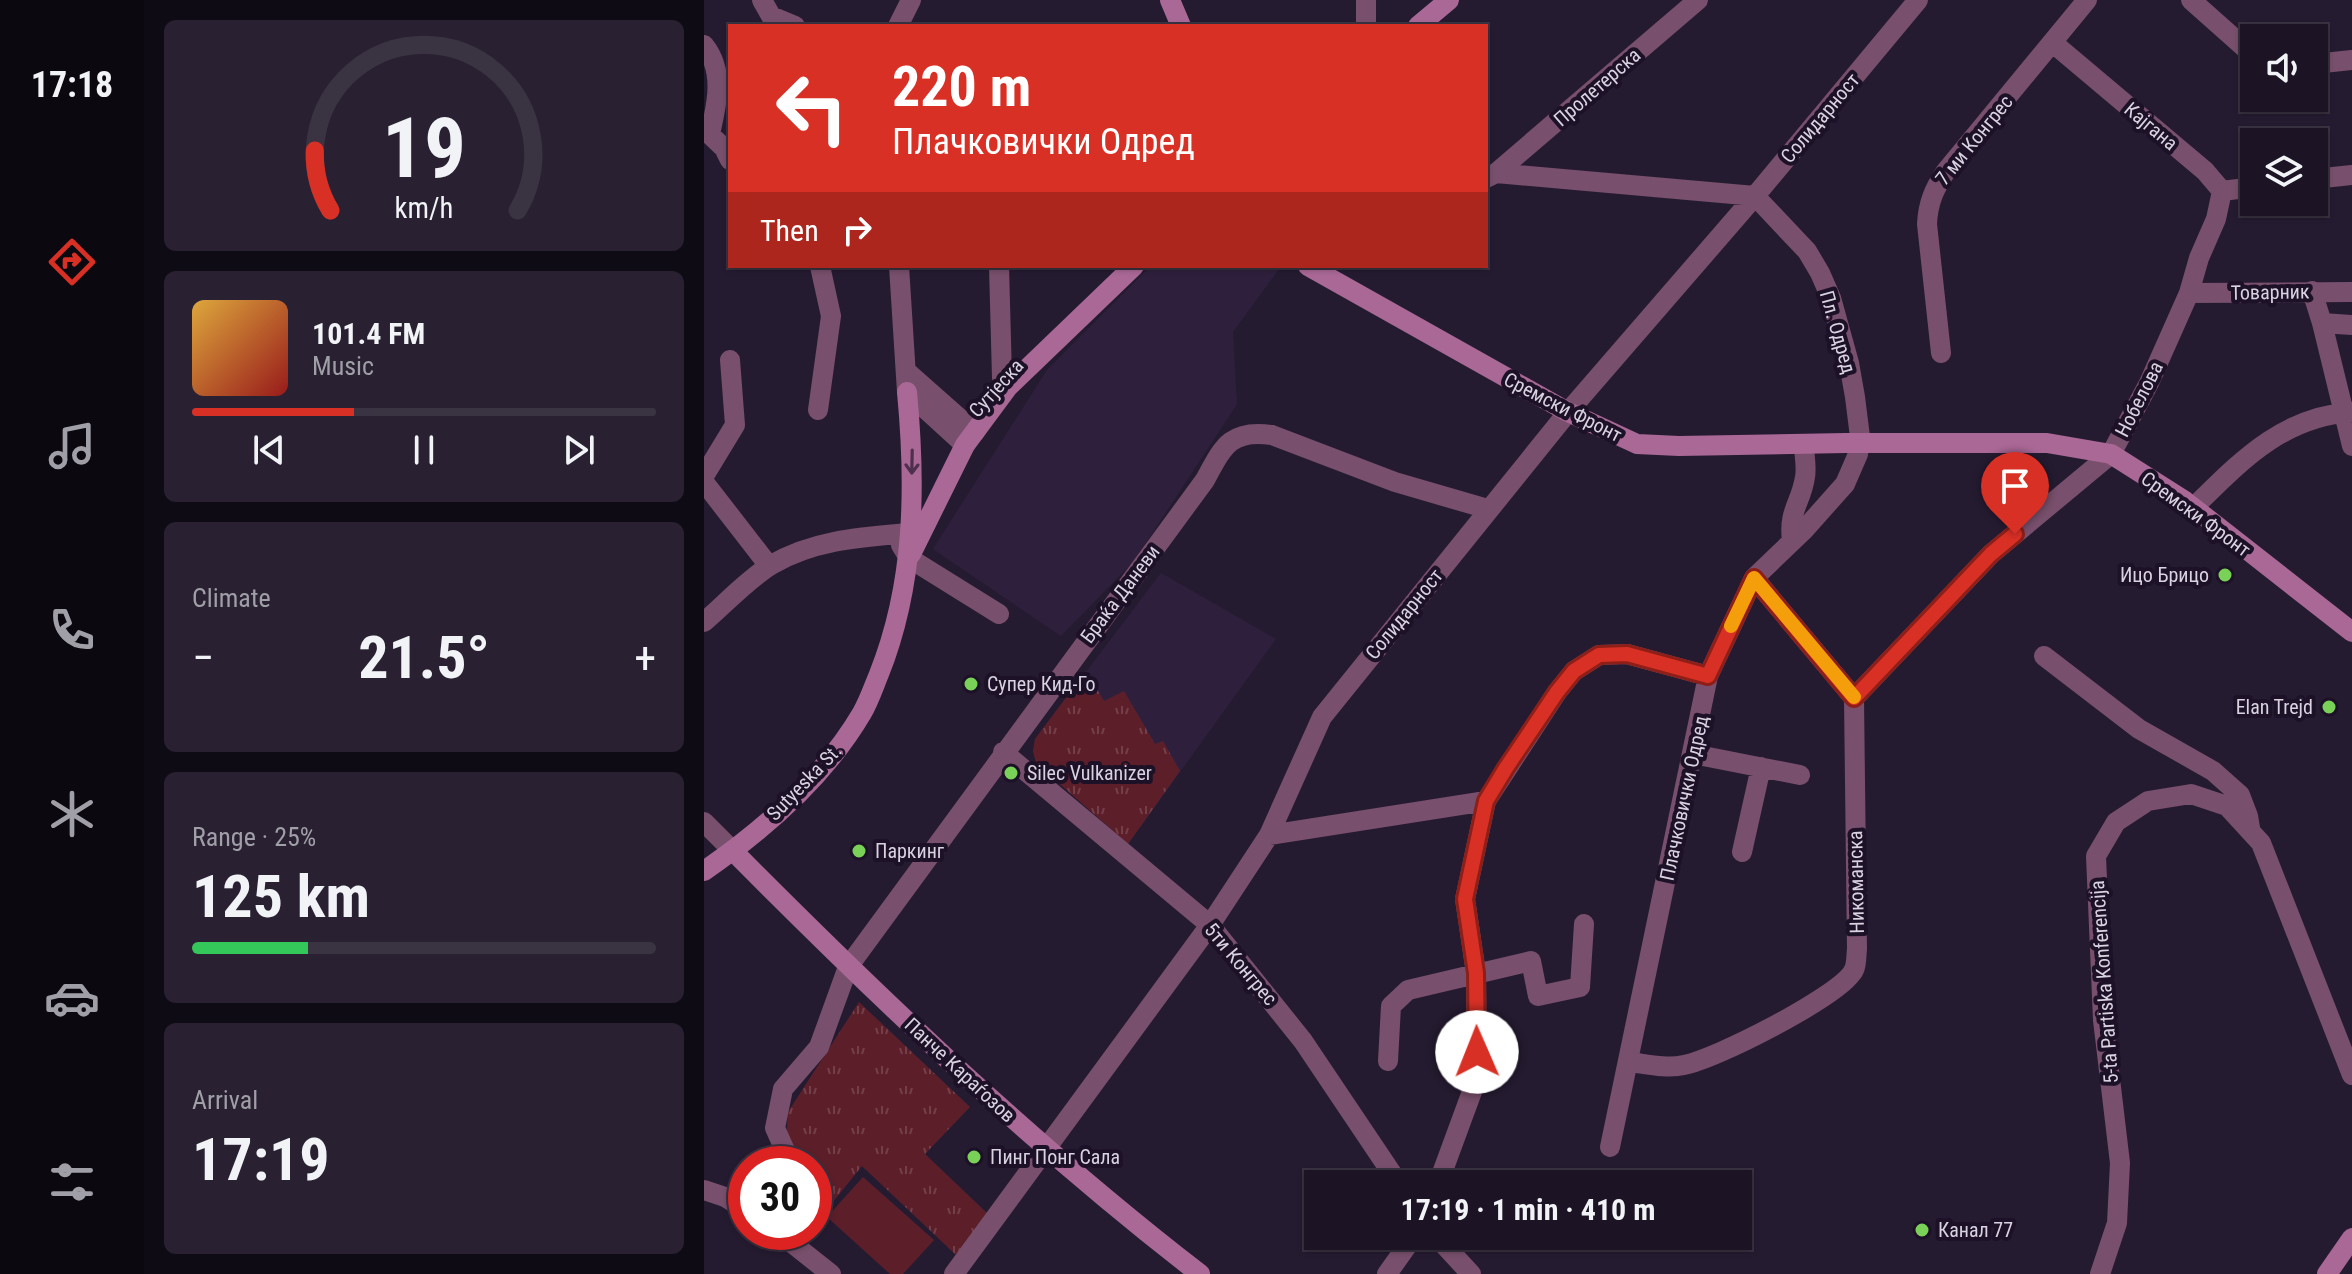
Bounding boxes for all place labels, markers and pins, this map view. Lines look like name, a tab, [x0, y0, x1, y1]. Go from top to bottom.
pin	[1981, 452, 2049, 534]
place label: Ицо Брицо	[2120, 563, 2209, 587]
marker: Ицо Брицо	[2216, 566, 2234, 584]
place label: Супер Кид-Го	[987, 672, 1096, 696]
marker: Супер Кид-Го	[962, 675, 980, 693]
place label: Elan Trejd	[2236, 695, 2313, 719]
marker: Elan Trejd	[2320, 698, 2338, 716]
place label: Silec Vulkanizer	[1027, 761, 1152, 785]
marker: Silec Vulkanizer	[1002, 764, 1020, 782]
place label: Паркинг	[875, 839, 945, 863]
marker: Паркинг	[850, 842, 868, 860]
place label: Пинг Понг Сала	[990, 1145, 1120, 1169]
marker: Пинг Понг Сала	[965, 1148, 983, 1166]
place label: Канал 77	[1938, 1218, 2013, 1242]
marker: Канал 77	[1913, 1221, 1931, 1239]

